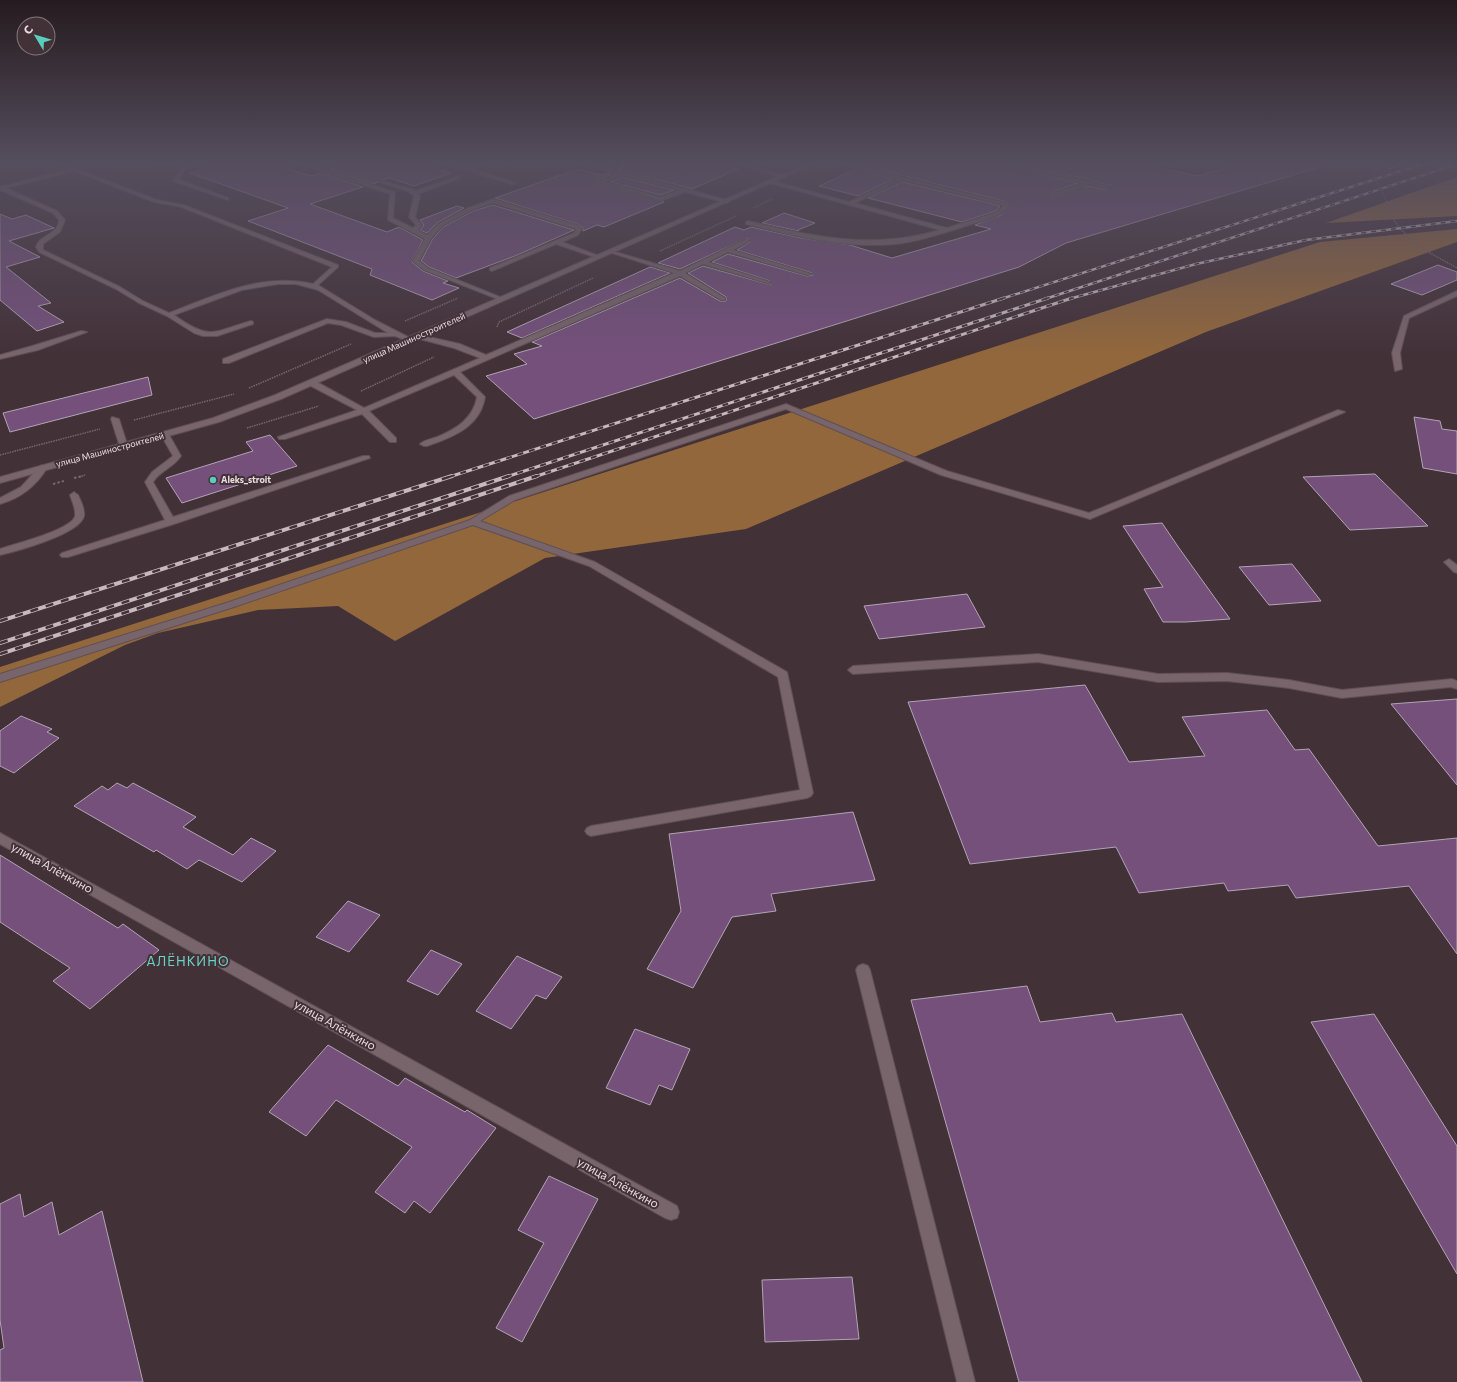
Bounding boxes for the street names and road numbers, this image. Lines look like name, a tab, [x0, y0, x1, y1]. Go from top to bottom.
street label: улица Машиностроителей	[361, 310, 467, 365]
street label: улица Машиностроителей	[55, 430, 165, 469]
street label: улица Алёнкино	[9, 839, 96, 895]
street label: улица Алёнкино	[292, 996, 379, 1052]
street label: улица Алёнкино	[575, 1154, 662, 1210]

